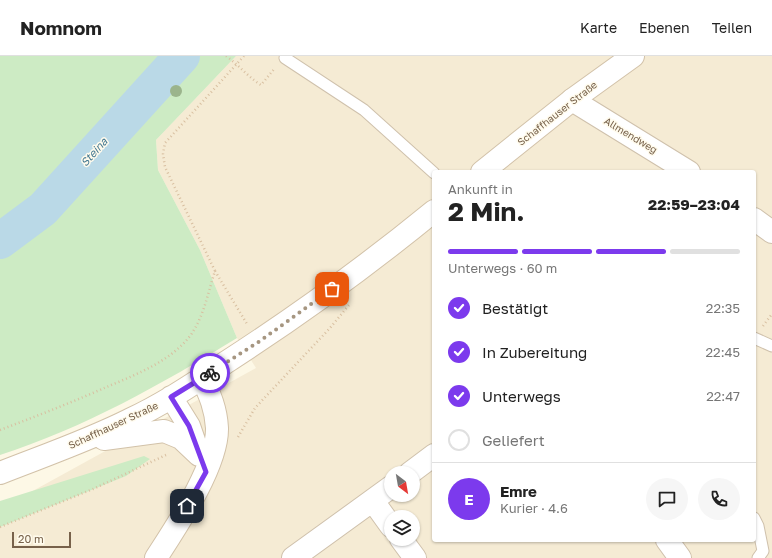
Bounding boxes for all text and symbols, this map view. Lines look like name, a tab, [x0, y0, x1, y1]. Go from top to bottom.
text: Nomnom	[20, 16, 102, 39]
text: Karte	[580, 19, 617, 36]
text: Ebenen	[639, 19, 690, 36]
text: Teilen	[712, 19, 752, 36]
street label: Schaffhauser Straße	[515, 78, 599, 148]
street label: Allmendweg	[602, 114, 660, 156]
water label: Steina	[78, 134, 110, 168]
text: Ankunft in	[448, 181, 513, 197]
text: 22:59–23:04	[648, 195, 740, 213]
text: 2 Min.	[448, 196, 525, 227]
text: Unterwegs · 60 m	[448, 260, 557, 276]
pin	[315, 272, 349, 306]
icon: bag	[321, 278, 343, 300]
icon: check	[448, 297, 470, 319]
text: Bestätigt	[482, 299, 548, 317]
text: 22:35	[706, 300, 740, 316]
icon: check	[448, 341, 470, 363]
text: In Zubereitung	[482, 343, 587, 361]
text: 22:45	[706, 344, 740, 360]
courier	[190, 353, 230, 393]
icon: bike	[199, 362, 221, 384]
icon: check	[448, 385, 470, 407]
text: Unterwegs	[482, 387, 561, 405]
text: 22:47	[706, 388, 740, 404]
street label: Schaffhauser Straße	[66, 399, 160, 451]
text: Geliefert	[482, 431, 545, 449]
north arrow	[384, 466, 420, 502]
map controls	[384, 466, 420, 546]
button: chat	[646, 478, 688, 520]
button: phone	[698, 478, 740, 520]
text: Emre	[500, 482, 537, 500]
pin	[170, 489, 204, 523]
text: E	[464, 490, 474, 508]
icon: home	[176, 495, 198, 517]
text: Kurier · 4.6	[500, 500, 568, 516]
button: layers	[384, 510, 420, 546]
scale bar	[12, 530, 71, 549]
text: 20 m	[18, 532, 44, 545]

